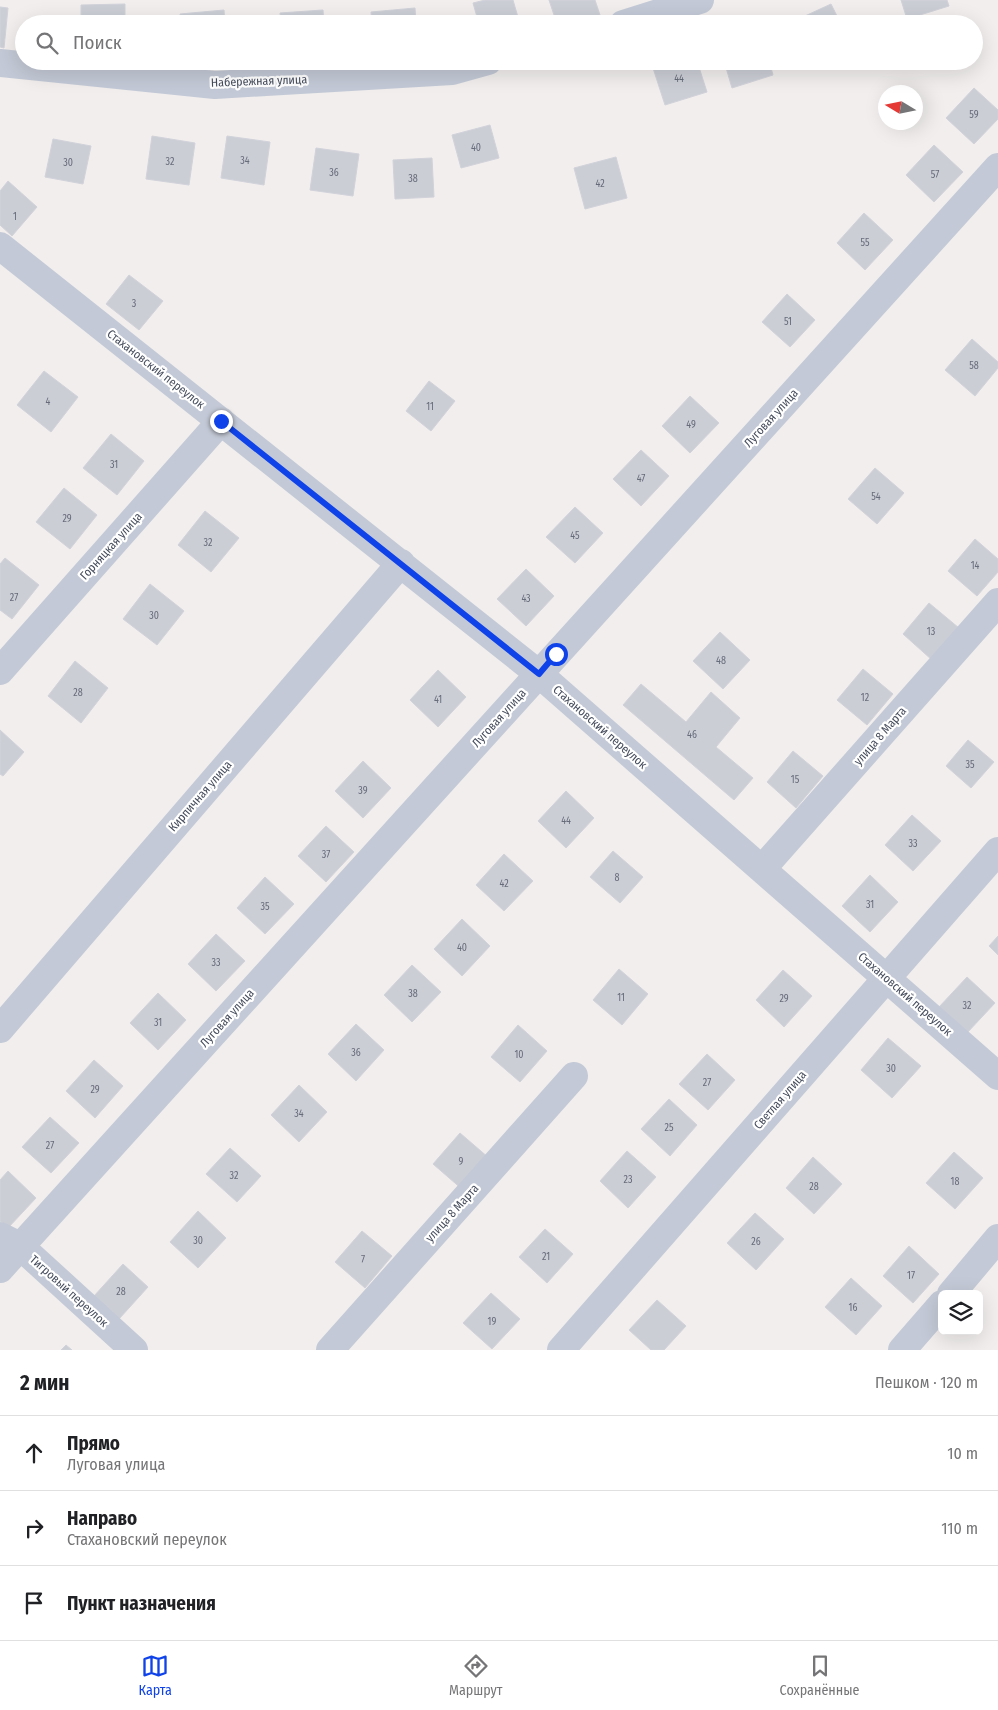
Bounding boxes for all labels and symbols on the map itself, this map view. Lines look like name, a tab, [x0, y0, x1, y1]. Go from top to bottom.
street label: Набережная улица	[211, 72, 307, 90]
house number: 44	[674, 73, 684, 85]
north arrow	[878, 85, 923, 130]
house number: 59	[969, 109, 979, 121]
house number: 40	[471, 142, 481, 154]
house number: 34	[240, 155, 250, 167]
house number: 32	[166, 156, 175, 168]
house number: 30	[63, 157, 73, 169]
house number: 36	[329, 167, 339, 179]
house number: 57	[931, 169, 939, 181]
house number: 38	[408, 173, 418, 185]
house number: 42	[595, 178, 605, 190]
house number: 1	[13, 211, 17, 223]
house number: 55	[860, 237, 870, 249]
house number: 3	[132, 298, 137, 310]
house number: 51	[784, 316, 792, 328]
street label: Стахановский переулок	[104, 327, 208, 412]
house number: 58	[969, 360, 979, 372]
street label: Луговая улица	[741, 386, 801, 450]
house number: 4	[46, 396, 51, 408]
house number: 11	[426, 401, 434, 413]
route end	[210, 410, 233, 433]
house number: 49	[686, 419, 696, 431]
house number: 31	[110, 459, 118, 471]
house number: 47	[637, 473, 645, 485]
house number: 54	[871, 491, 881, 503]
street label: Горняцкая улица	[77, 509, 145, 583]
house number: 29	[62, 513, 72, 525]
house number: 45	[570, 530, 580, 542]
house number: 32	[204, 537, 213, 549]
house number: 14	[971, 560, 980, 572]
house number: 27	[10, 592, 18, 604]
house number: 43	[521, 593, 531, 605]
house number: 30	[149, 610, 159, 622]
house number: 13	[927, 626, 936, 638]
route start	[545, 643, 568, 666]
house number: 48	[716, 655, 726, 667]
street label: Стахановский переулок	[550, 682, 650, 772]
street label: Луговая улица	[469, 686, 529, 750]
house number: 28	[73, 687, 83, 699]
house number: 12	[861, 692, 870, 704]
house number: 41	[434, 694, 442, 706]
street label: улица 8 Марта	[851, 704, 909, 768]
house number: 46	[687, 729, 697, 741]
street label: Кирпичная улица	[165, 758, 235, 834]
house number: 35	[965, 759, 975, 771]
house number: 15	[791, 774, 800, 786]
house number: 39	[358, 785, 368, 797]
house number: 44	[561, 815, 571, 827]
house number: 33	[908, 838, 918, 850]
house number: 37	[322, 849, 330, 861]
house number: 8	[615, 872, 620, 884]
house number: 42	[499, 878, 509, 890]
house number: 31	[866, 899, 874, 911]
house number: 35	[260, 901, 270, 913]
house number: 40	[457, 942, 467, 954]
street label: Стахановский переулок	[855, 949, 955, 1039]
house number: 33	[211, 957, 221, 969]
street label: Луговая улица	[197, 986, 257, 1050]
house number: 38	[408, 988, 418, 1000]
house number: 11	[617, 992, 625, 1004]
house number: 29	[779, 993, 789, 1005]
house number: 32	[963, 1000, 972, 1012]
house number: 31	[154, 1017, 162, 1029]
house number: 36	[351, 1047, 361, 1059]
house number: 10	[514, 1049, 524, 1061]
house number: 30	[886, 1063, 896, 1075]
street label: Светлая улица	[751, 1068, 809, 1132]
house number: 27	[703, 1077, 711, 1089]
house number: 29	[90, 1084, 100, 1096]
house number: 34	[294, 1108, 304, 1120]
house number: 25	[665, 1122, 674, 1134]
house number: 27	[46, 1140, 54, 1152]
house number: 9	[459, 1156, 464, 1168]
house number: 32	[230, 1170, 239, 1182]
house number: 23	[624, 1174, 633, 1186]
house number: 18	[951, 1176, 959, 1188]
street label: улица 8 Марта	[423, 1181, 482, 1245]
house number: 28	[809, 1181, 819, 1193]
house number: 30	[193, 1235, 203, 1247]
house number: 26	[751, 1236, 761, 1248]
house number: 21	[542, 1251, 550, 1263]
street label: Тигровый переулок	[27, 1252, 111, 1330]
house number: 7	[361, 1254, 365, 1266]
house number: 17	[907, 1270, 915, 1282]
house number: 28	[116, 1286, 126, 1298]
house number: 16	[849, 1302, 857, 1314]
house number: 19	[488, 1316, 497, 1328]

